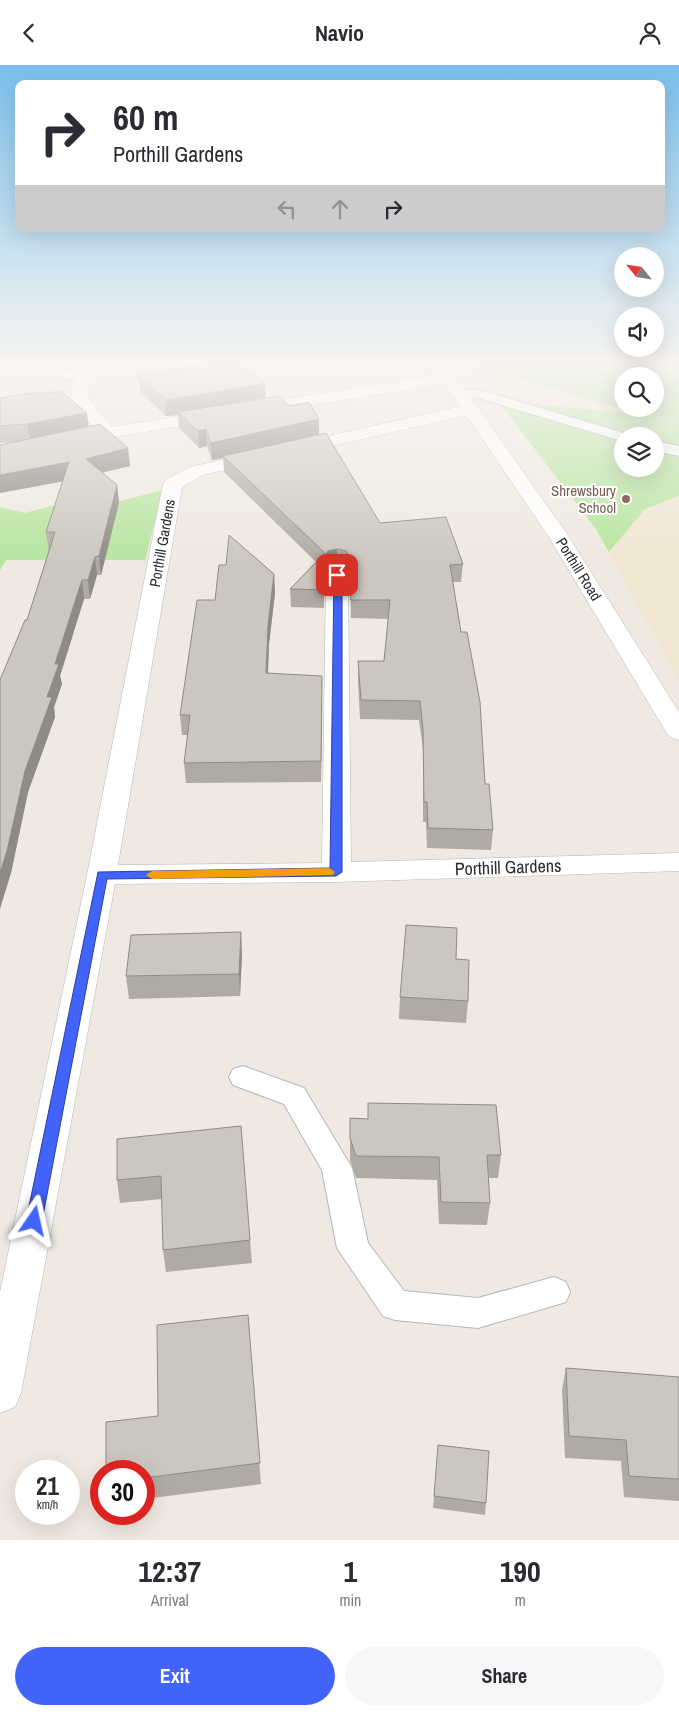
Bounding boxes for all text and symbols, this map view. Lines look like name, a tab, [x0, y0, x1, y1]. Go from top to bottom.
text: Navio	[315, 18, 364, 48]
icon: back	[15, 19, 43, 47]
icon: person	[636, 19, 664, 47]
text: 60 m	[113, 94, 178, 141]
icon: right	[30, 100, 95, 165]
text: Porthill Gardens	[113, 139, 243, 169]
icon: left	[273, 195, 301, 223]
icon: ahead	[326, 195, 354, 223]
icon: right	[379, 195, 407, 223]
north arrow	[614, 247, 664, 297]
map controls	[614, 247, 664, 477]
button: sound	[614, 307, 664, 357]
button: search	[614, 367, 664, 417]
button: layers	[614, 427, 664, 477]
place label: Shrewsbury School	[551, 480, 617, 518]
marker: Shrewsbury School	[620, 493, 632, 505]
street label: Porthill Gardens	[144, 497, 180, 589]
street label: Porthill Road	[551, 533, 607, 605]
pin	[316, 554, 358, 596]
icon: arrive	[323, 561, 351, 589]
street label: Porthill Gardens	[454, 853, 562, 881]
position arrow	[7, 1194, 59, 1246]
speed limit sign: 30	[90, 1460, 155, 1525]
text: 21	[36, 1469, 59, 1503]
text: km/h	[37, 1497, 58, 1513]
text: 12:37	[138, 1551, 201, 1591]
text: 1	[344, 1551, 357, 1591]
text: 190	[500, 1551, 541, 1591]
text: Arrival	[151, 1589, 189, 1611]
text: min	[339, 1589, 361, 1611]
text: m	[515, 1589, 526, 1611]
button: Exit	[15, 1647, 335, 1705]
button: Share	[345, 1647, 664, 1705]

